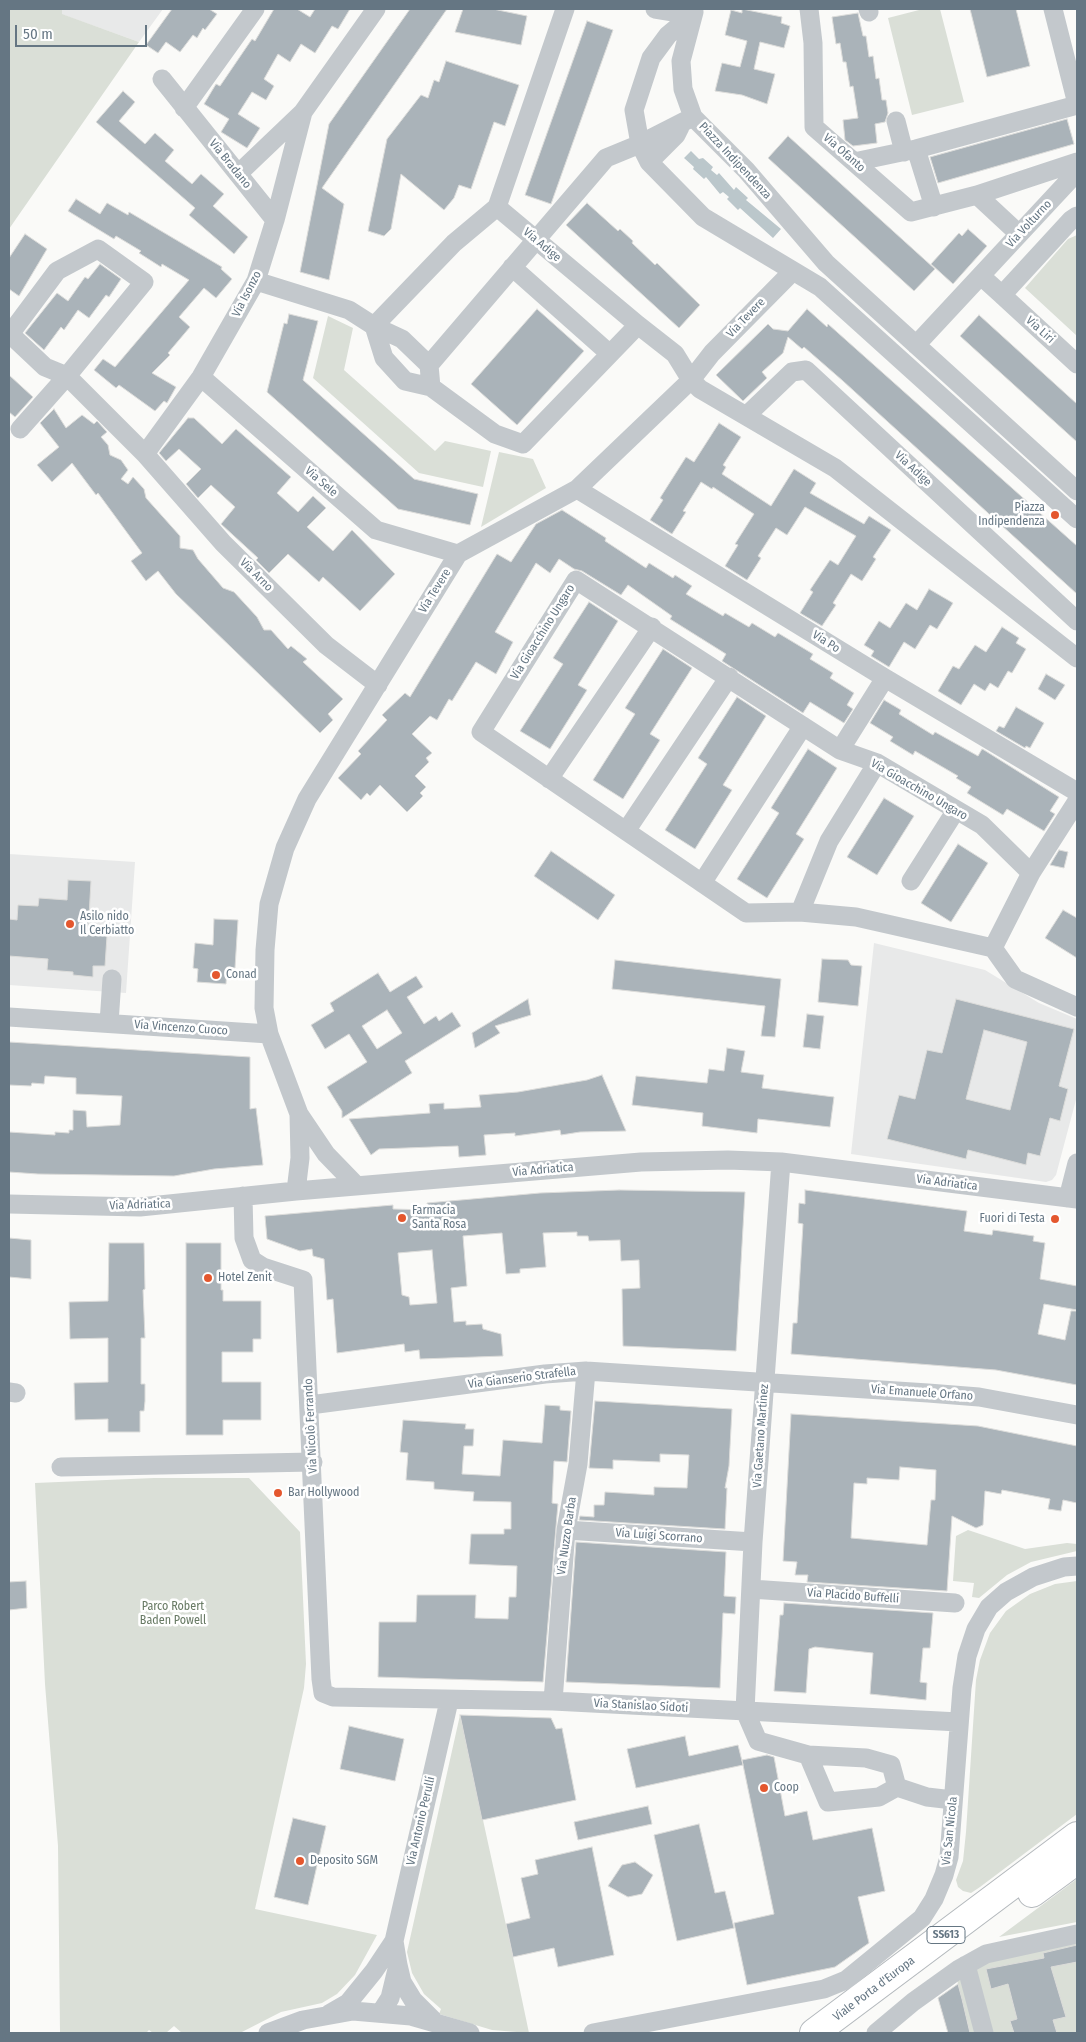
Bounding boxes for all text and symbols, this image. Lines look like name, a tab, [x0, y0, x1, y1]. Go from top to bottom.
scale bar	[18, 15, 150, 47]
text: 50 m	[23, 25, 53, 43]
street label: Piazza Indipendenza	[696, 120, 774, 202]
street label: Via Ofanto	[820, 131, 868, 175]
street label: Via Bradano	[206, 137, 254, 191]
street label: Via Volturno	[1003, 197, 1055, 251]
street label: Via Adige	[520, 225, 564, 265]
street label: Via Isonzo	[229, 269, 265, 319]
street label: Via Tevere	[724, 295, 768, 341]
street label: Via Liri	[1023, 313, 1057, 347]
street label: Via Adige	[892, 448, 934, 490]
street label: Via Sele	[302, 464, 340, 500]
place label: Piazza Indipendenza	[978, 501, 1045, 529]
marker: Piazza Indipendenza	[1049, 509, 1061, 521]
street label: Via Arno	[236, 555, 276, 595]
street label: Via Tevere	[416, 566, 454, 616]
street label: Via Gioacchino Ungaro	[508, 582, 578, 682]
street label: Via Po	[809, 628, 843, 656]
street label: Via Gioacchino Ungaro	[868, 756, 970, 824]
place label: Asilo nido Il Cerbiatto	[80, 910, 134, 938]
marker: Asilo nido Il Cerbiatto	[64, 918, 76, 930]
place label: Conad	[226, 968, 257, 982]
marker: Conad	[210, 969, 222, 981]
street label: Via Vincenzo Cuoco	[134, 1018, 228, 1038]
street label: Via Adriatica	[512, 1160, 574, 1180]
street label: Via Adriatica	[916, 1172, 978, 1194]
street label: Via Adriatica	[109, 1197, 171, 1213]
place label: Farmacia Santa Rosa	[412, 1204, 466, 1232]
marker: Farmacia Santa Rosa	[396, 1212, 408, 1224]
place label: Fuori di Testa	[980, 1212, 1045, 1226]
marker: Fuori di Testa	[1049, 1213, 1061, 1225]
place label: Hotel Zenit	[218, 1271, 272, 1285]
marker: Hotel Zenit	[202, 1272, 214, 1284]
street label: Via Gianserio Strafella	[467, 1364, 577, 1392]
street label: Via Nicolò Ferrando	[301, 1378, 321, 1474]
street label: Via Emanuele Orfano	[870, 1382, 974, 1404]
street label: Via Gaetano Martinez	[750, 1384, 772, 1488]
place label: Bar Hollywood	[288, 1486, 360, 1500]
marker: Bar Hollywood	[272, 1487, 284, 1499]
street label: Via Nuzzo Barba	[554, 1496, 580, 1576]
street label: Via Luigi Scorrano	[615, 1526, 703, 1546]
street label: Via Placido Buffelli	[807, 1586, 899, 1606]
park label: Parco Robert Baden Powell	[140, 1600, 206, 1628]
street label: Via Stanislao Sidoti	[593, 1696, 689, 1716]
street label: Via Antonio Perulli	[404, 1775, 438, 1867]
place label: Coop	[774, 1781, 799, 1795]
marker: Coop	[758, 1782, 770, 1794]
street label: Via San Nicola	[939, 1796, 961, 1866]
place label: Deposito SGM	[310, 1854, 378, 1868]
marker: Deposito SGM	[294, 1855, 306, 1867]
road number: SS613	[927, 1926, 965, 1944]
street label: Viale Porta d'Europa	[830, 1954, 918, 2024]

